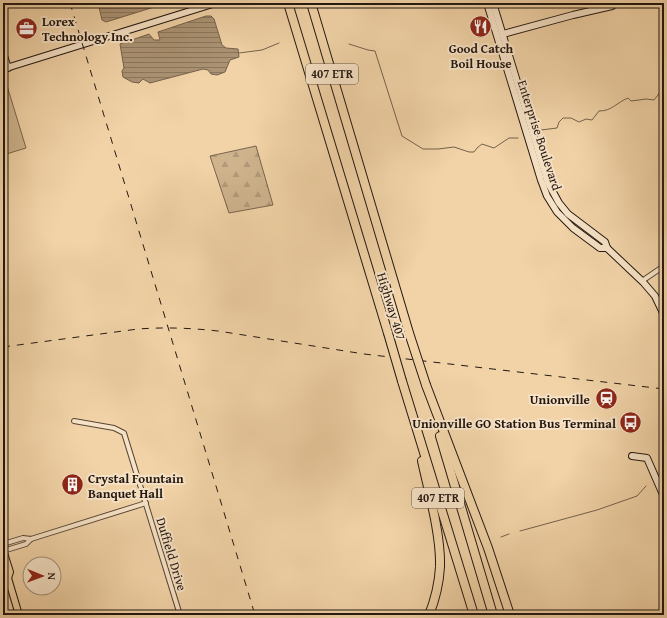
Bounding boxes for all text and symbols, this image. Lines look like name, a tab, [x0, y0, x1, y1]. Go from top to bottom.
place label: Lorex Technology Inc.	[42, 12, 133, 46]
restaurant icon: Good Catch Boil House	[468, 13, 494, 39]
office icon: Lorex Technology Inc.	[14, 15, 40, 41]
place label: Good Catch Boil House	[449, 39, 514, 73]
road number: 407 ETR	[306, 64, 358, 84]
street label: Enterprise Boulevard	[513, 77, 566, 193]
street label: Highway 407	[372, 270, 411, 342]
station icon: Unionville	[593, 386, 619, 412]
place label: Unionville	[530, 390, 590, 409]
bus stop icon: Unionville GO Station Bus Terminal	[618, 410, 644, 436]
place label: Unionville GO Station Bus Terminal	[412, 414, 616, 433]
place label: Crystal Fountain Banquet Hall	[88, 469, 184, 503]
building icon: Crystal Fountain Banquet Hall	[60, 472, 86, 498]
road number: 407 ETR	[412, 488, 464, 508]
street label: Duffield Drive	[151, 515, 192, 593]
north arrow	[22, 556, 62, 596]
text: N	[44, 572, 60, 581]

